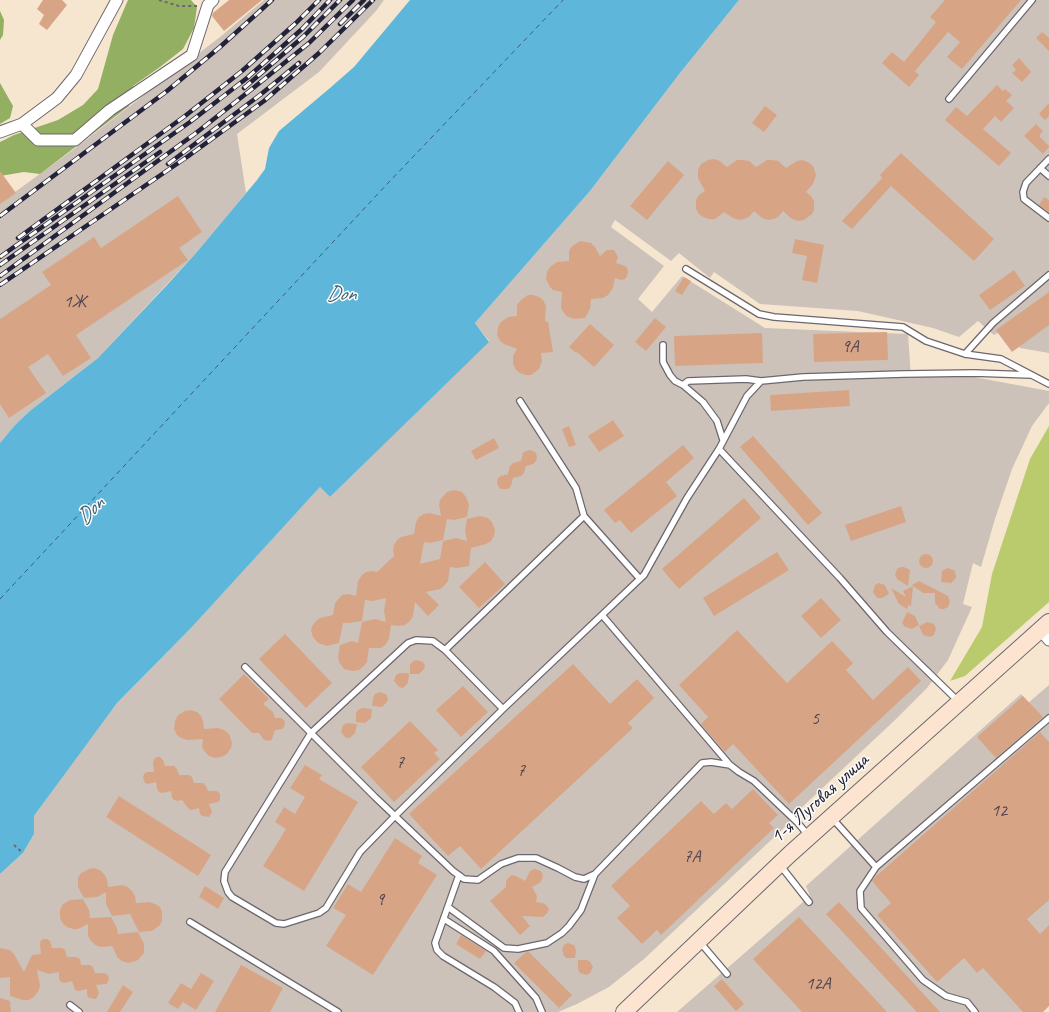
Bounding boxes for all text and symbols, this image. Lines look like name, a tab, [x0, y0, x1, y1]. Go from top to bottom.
water label: Don	[326, 281, 356, 307]
house number: 1Ж	[64, 291, 86, 313]
house number: 9А	[841, 336, 859, 358]
water label: Don	[72, 492, 110, 530]
house number: 5	[811, 708, 819, 730]
street label: 1-я Луговая улица	[766, 749, 874, 849]
house number: 7	[396, 752, 404, 774]
house number: 7	[517, 760, 525, 782]
house number: 12	[991, 800, 1007, 822]
house number: 7А	[683, 846, 701, 868]
house number: 9	[376, 889, 384, 911]
house number: 12А	[805, 973, 831, 995]

